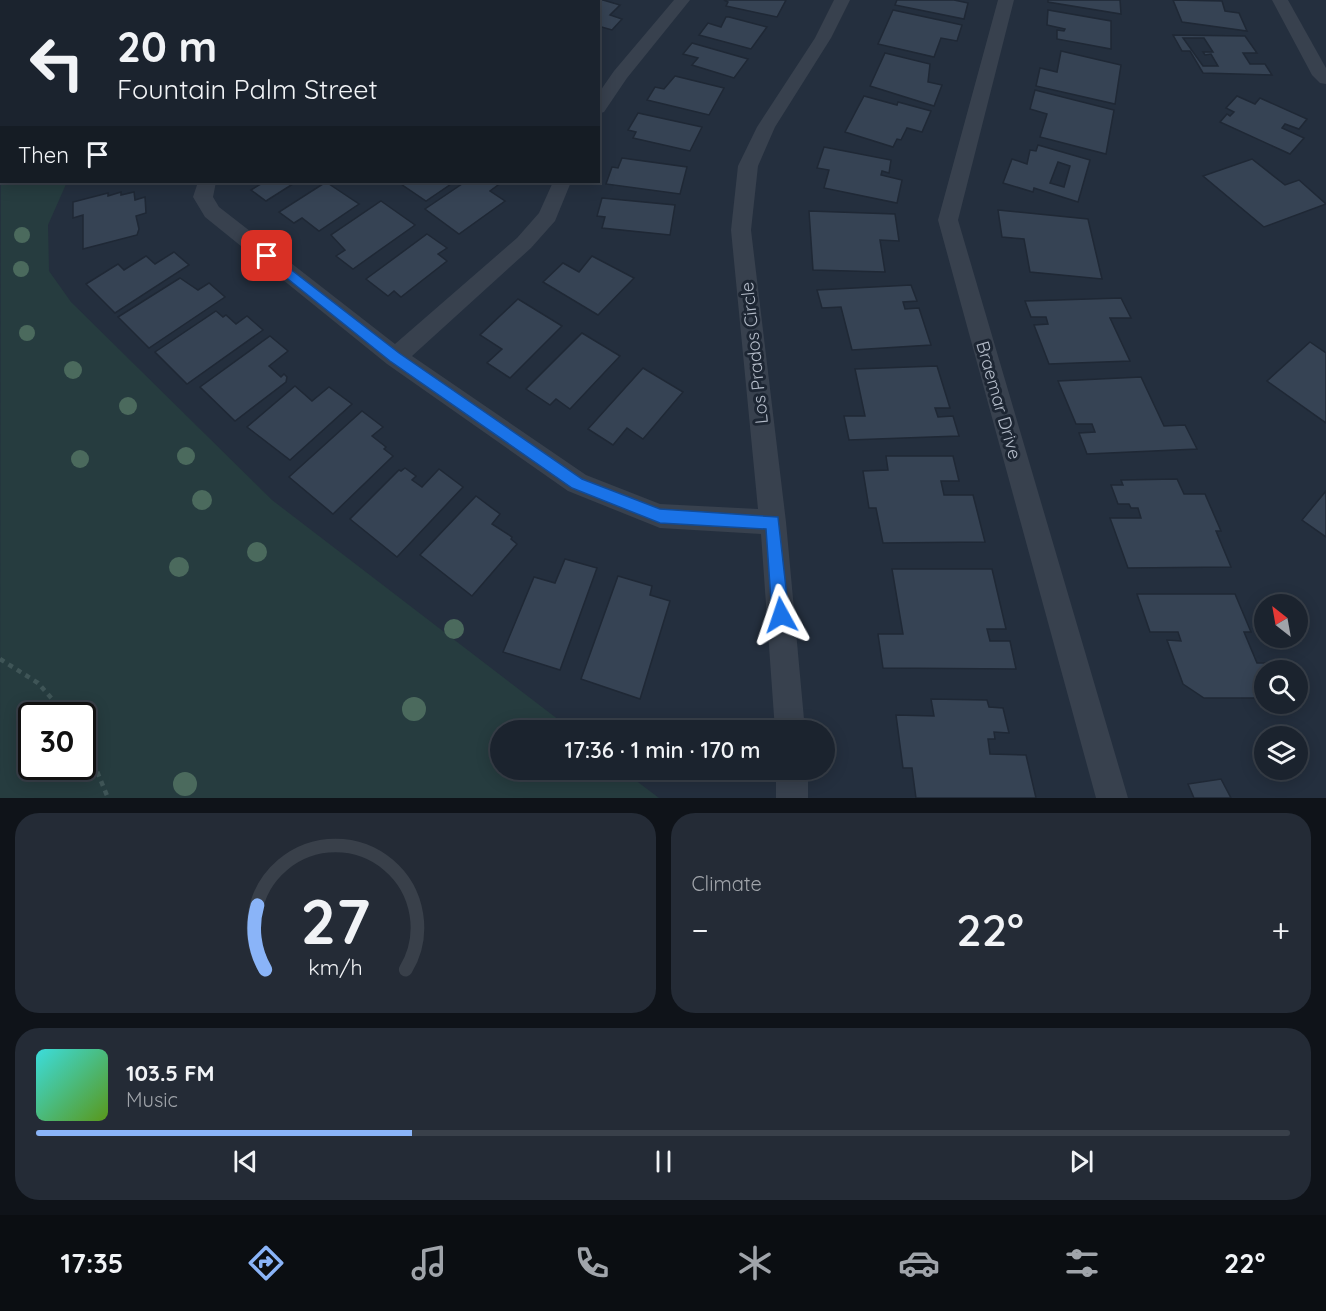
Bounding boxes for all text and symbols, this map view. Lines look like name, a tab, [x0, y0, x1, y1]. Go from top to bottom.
text: 20 m	[117, 20, 217, 73]
icon: left	[18, 24, 96, 102]
text: Fountain Palm Street	[117, 72, 378, 106]
icon: arrive	[81, 138, 114, 171]
text: Then	[18, 141, 69, 169]
pin	[241, 230, 292, 281]
icon: arrive	[250, 239, 283, 272]
street label: Los Prados Circle	[735, 281, 773, 425]
street label: Braemar Drive	[971, 338, 1027, 462]
position arrow	[749, 583, 813, 647]
north arrow	[1254, 594, 1308, 648]
map controls	[1254, 594, 1308, 780]
button: search	[1254, 660, 1308, 714]
speed limit sign: 30	[18, 702, 96, 780]
button: layers	[1254, 726, 1308, 780]
text: 17:36 · 1 min · 170 m	[565, 736, 760, 764]
text: Climate	[692, 871, 762, 896]
text: 27	[300, 882, 370, 960]
text: 22°	[956, 901, 1024, 957]
text: −	[692, 909, 709, 950]
text: +	[1271, 909, 1290, 950]
text: km/h	[308, 954, 362, 980]
text: 103.5 FM	[126, 1059, 215, 1087]
text: Music	[126, 1087, 178, 1112]
icon: previous	[229, 1145, 262, 1178]
icon: pause	[647, 1145, 680, 1178]
icon: next	[1065, 1145, 1098, 1178]
icon: directions	[245, 1242, 287, 1284]
icon: music	[408, 1242, 450, 1284]
icon: phone	[571, 1242, 613, 1284]
icon: climate	[734, 1242, 776, 1284]
icon: car	[898, 1242, 940, 1284]
icon: filters	[1061, 1242, 1103, 1284]
text: 17:35	[61, 1246, 123, 1280]
text: 22°	[1224, 1246, 1265, 1280]

